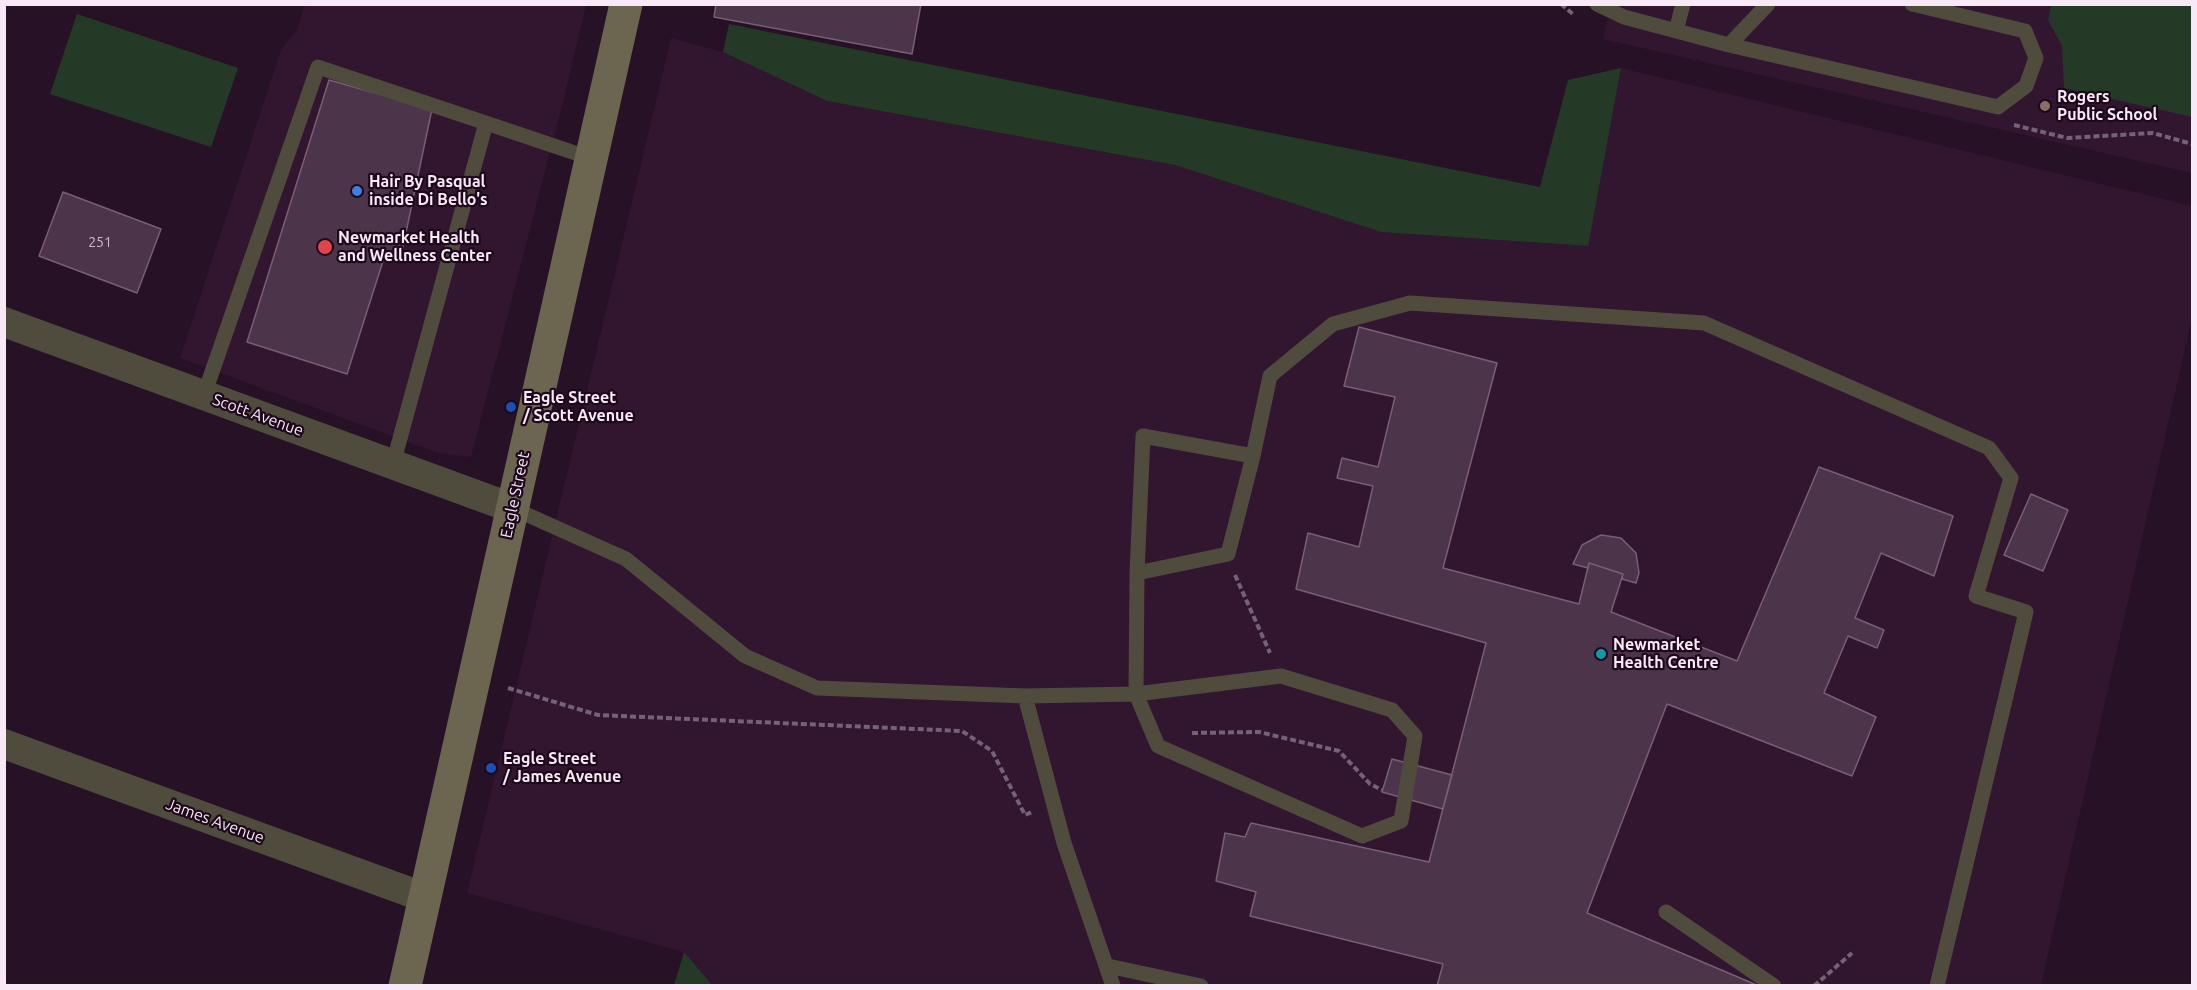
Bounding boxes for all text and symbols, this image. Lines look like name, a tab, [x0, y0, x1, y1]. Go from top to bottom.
place label: Rogers Public School	[2057, 87, 2157, 125]
marker: Rogers Public School	[2038, 99, 2052, 113]
place label: Hair By Pasqual inside Di Bello's	[369, 172, 488, 210]
marker: Hair By Pasqual inside Di Bello's	[350, 184, 364, 198]
place label: Newmarket Health and Wellness Center	[338, 228, 492, 266]
house number: 251	[88, 234, 112, 250]
marker: Newmarket Health and Wellness Center	[316, 238, 334, 256]
place label: Eagle Street / Scott Avenue	[523, 388, 634, 426]
street label: Scott Avenue	[210, 390, 306, 440]
marker: Eagle Street / Scott Avenue	[504, 400, 518, 414]
street label: Eagle Street	[496, 450, 534, 540]
place label: Newmarket Health Centre	[1613, 635, 1719, 673]
marker: Newmarket Health Centre	[1594, 647, 1608, 661]
place label: Eagle Street / James Avenue	[503, 749, 621, 787]
marker: Eagle Street / James Avenue	[484, 761, 498, 775]
street label: James Avenue	[163, 794, 267, 848]

